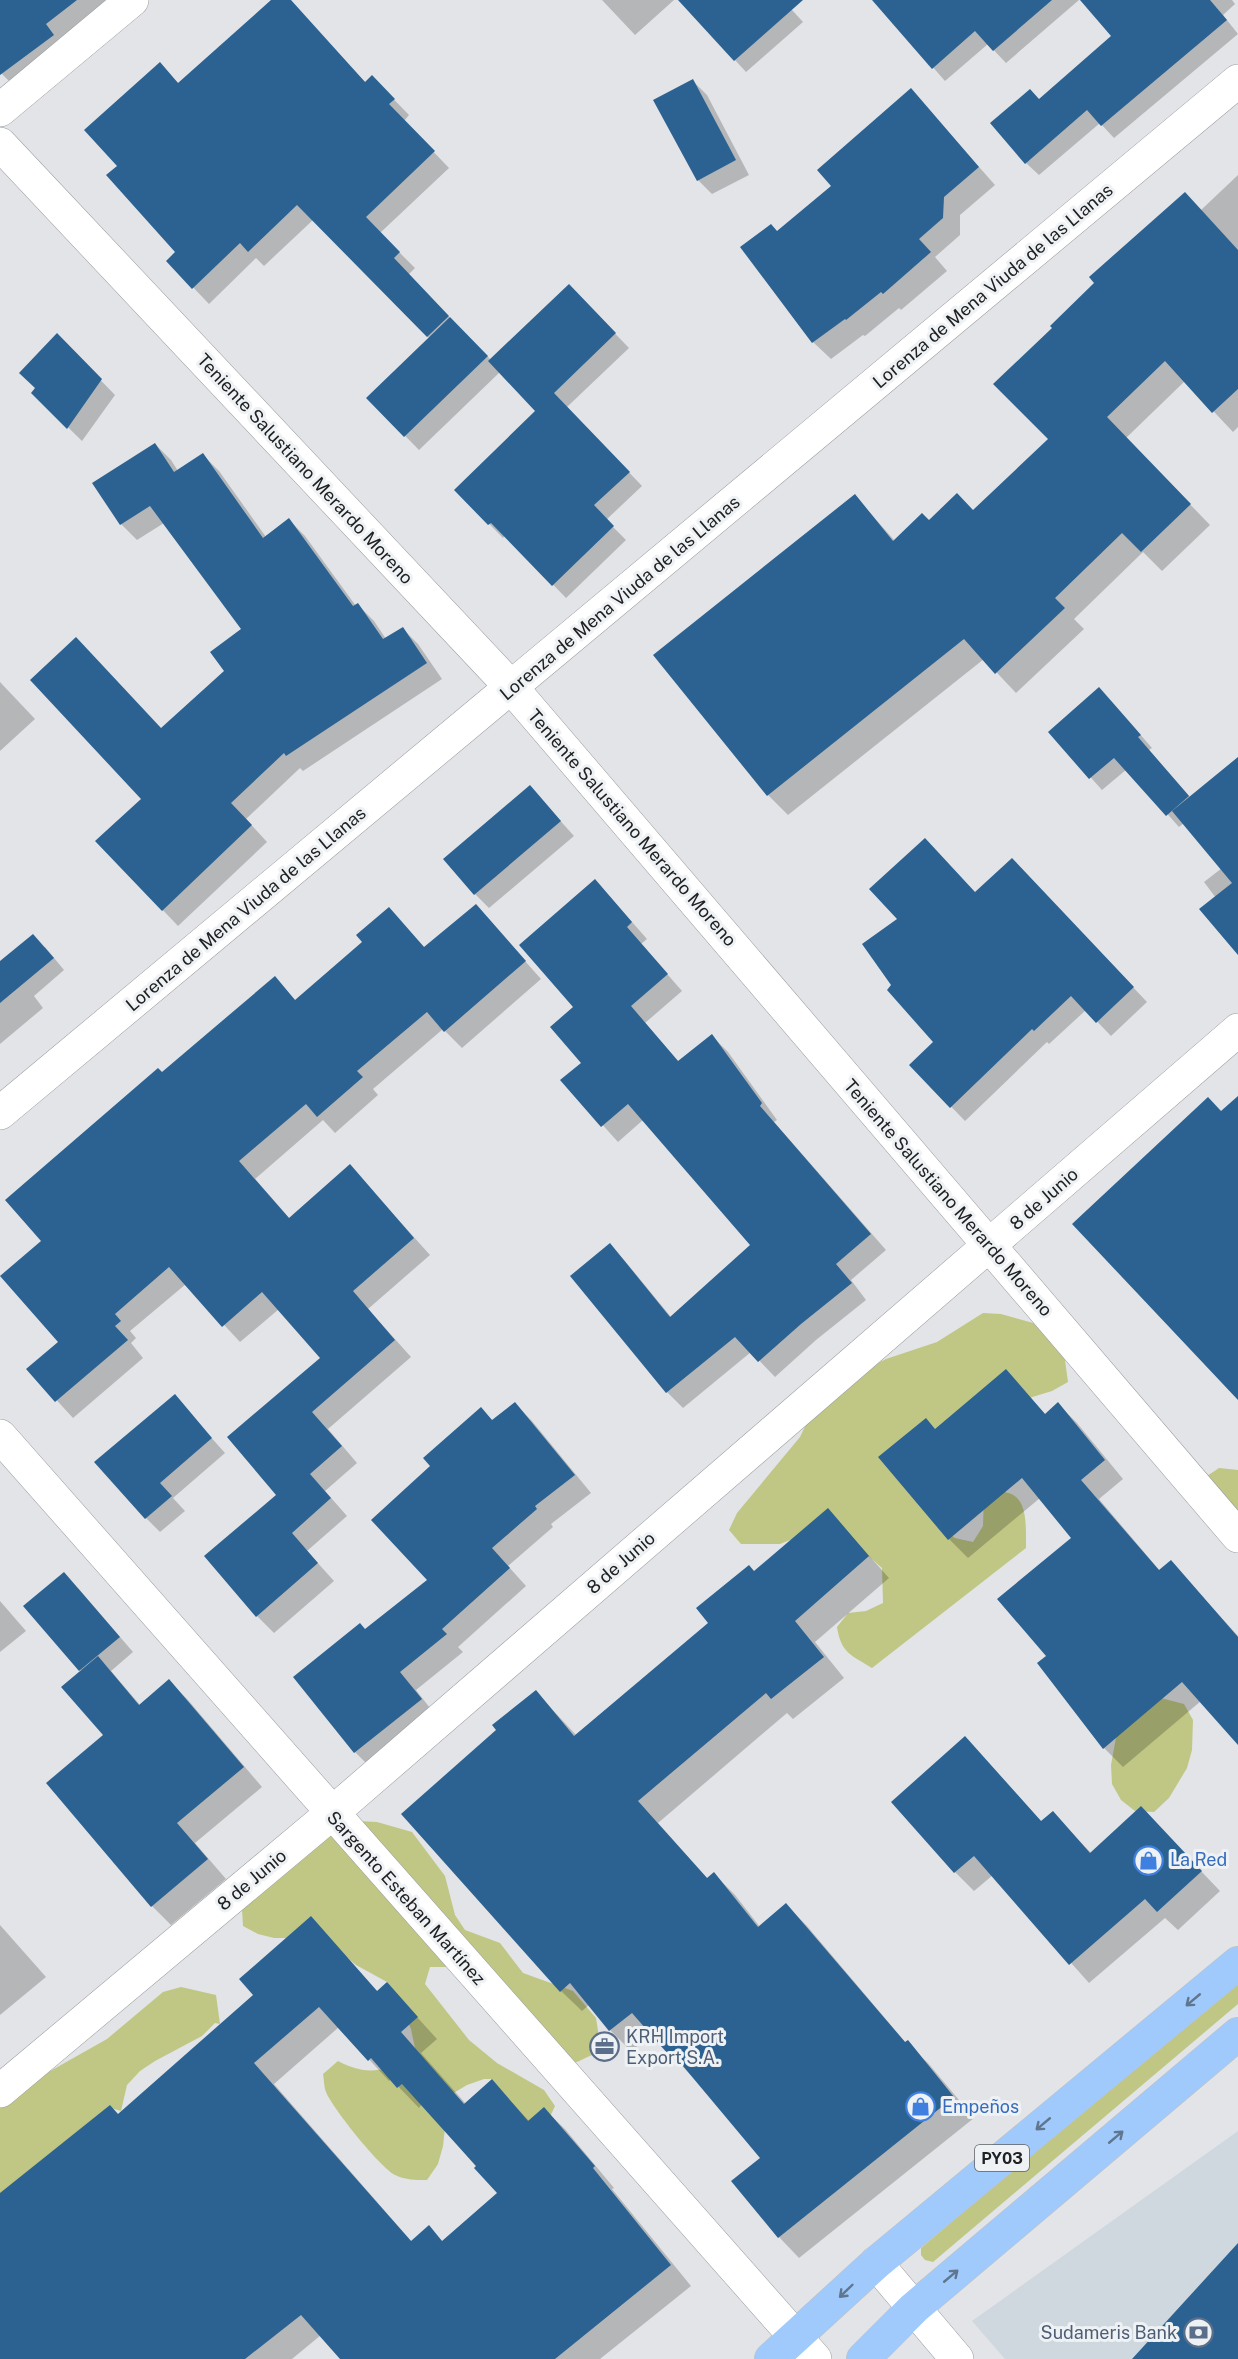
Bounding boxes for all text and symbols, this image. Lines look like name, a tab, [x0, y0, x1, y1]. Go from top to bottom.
street label: Lorenza de Mena Viuda de las Llanas	[868, 179, 1117, 392]
street label: Teniente Salustiano Merardo Moreno	[193, 349, 418, 588]
street label: Lorenza de Mena Viuda de las Llanas	[495, 491, 744, 704]
street label: Teniente Salustiano Merardo Moreno	[524, 705, 741, 950]
street label: Lorenza de Mena Viuda de las Llanas	[121, 802, 370, 1015]
street label: Teniente Salustiano Merardo Moreno	[840, 1075, 1057, 1320]
street label: 8 de Junio	[1005, 1163, 1082, 1234]
street label: 8 de Junio	[582, 1527, 659, 1598]
street label: Sargento Esteban Martínez	[323, 1807, 490, 1989]
shop icon: La Red	[1133, 1844, 1165, 1876]
street label: 8 de Junio	[213, 1845, 290, 1915]
place label: La Red	[1170, 1849, 1227, 1870]
one-way arrow	[1186, 1993, 1201, 2007]
place label: KRH Import Export S.A.	[626, 2026, 724, 2068]
office icon: KRH Import Export S.A.	[589, 2031, 621, 2063]
shop icon: Empeños	[905, 2091, 937, 2123]
place label: Empeños	[942, 2096, 1019, 2117]
one-way arrow	[1035, 2118, 1051, 2131]
one-way arrow	[1108, 2130, 1124, 2143]
road number: PY03	[975, 2145, 1029, 2171]
one-way arrow	[943, 2269, 958, 2283]
one-way arrow	[838, 2284, 853, 2298]
bank icon: Sudameris Bank	[1182, 2317, 1214, 2349]
place label: Sudameris Bank	[1041, 2322, 1177, 2343]

